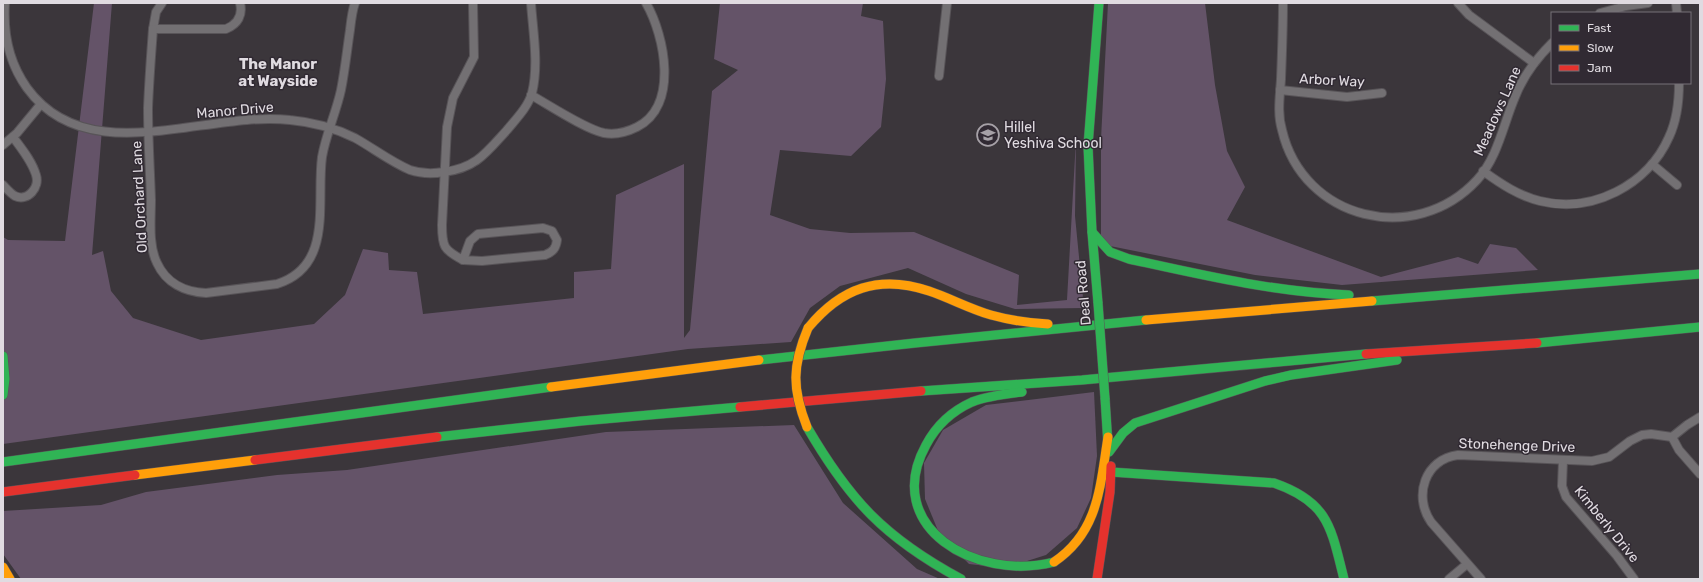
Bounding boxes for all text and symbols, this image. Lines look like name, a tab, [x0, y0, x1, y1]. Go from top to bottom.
legend	[1551, 12, 1691, 84]
text: Fast	[1587, 21, 1611, 35]
text: Slow	[1587, 41, 1614, 55]
district label: The Manor at Wayside	[238, 55, 318, 90]
text: Jam	[1587, 61, 1612, 75]
street label: Meadows Lane	[1470, 64, 1525, 159]
street label: Arbor Way	[1299, 70, 1365, 91]
street label: Manor Drive	[196, 99, 275, 122]
place label: Hillel Yeshiva School	[1004, 119, 1102, 152]
school or university icon: Hillel Yeshiva School	[975, 122, 1001, 148]
street label: Old Orchard Lane	[128, 140, 151, 253]
street label: Deal Road	[1072, 260, 1095, 326]
street label: Stonehenge Drive	[1458, 435, 1576, 456]
street label: Kimberly Drive	[1571, 483, 1643, 566]

